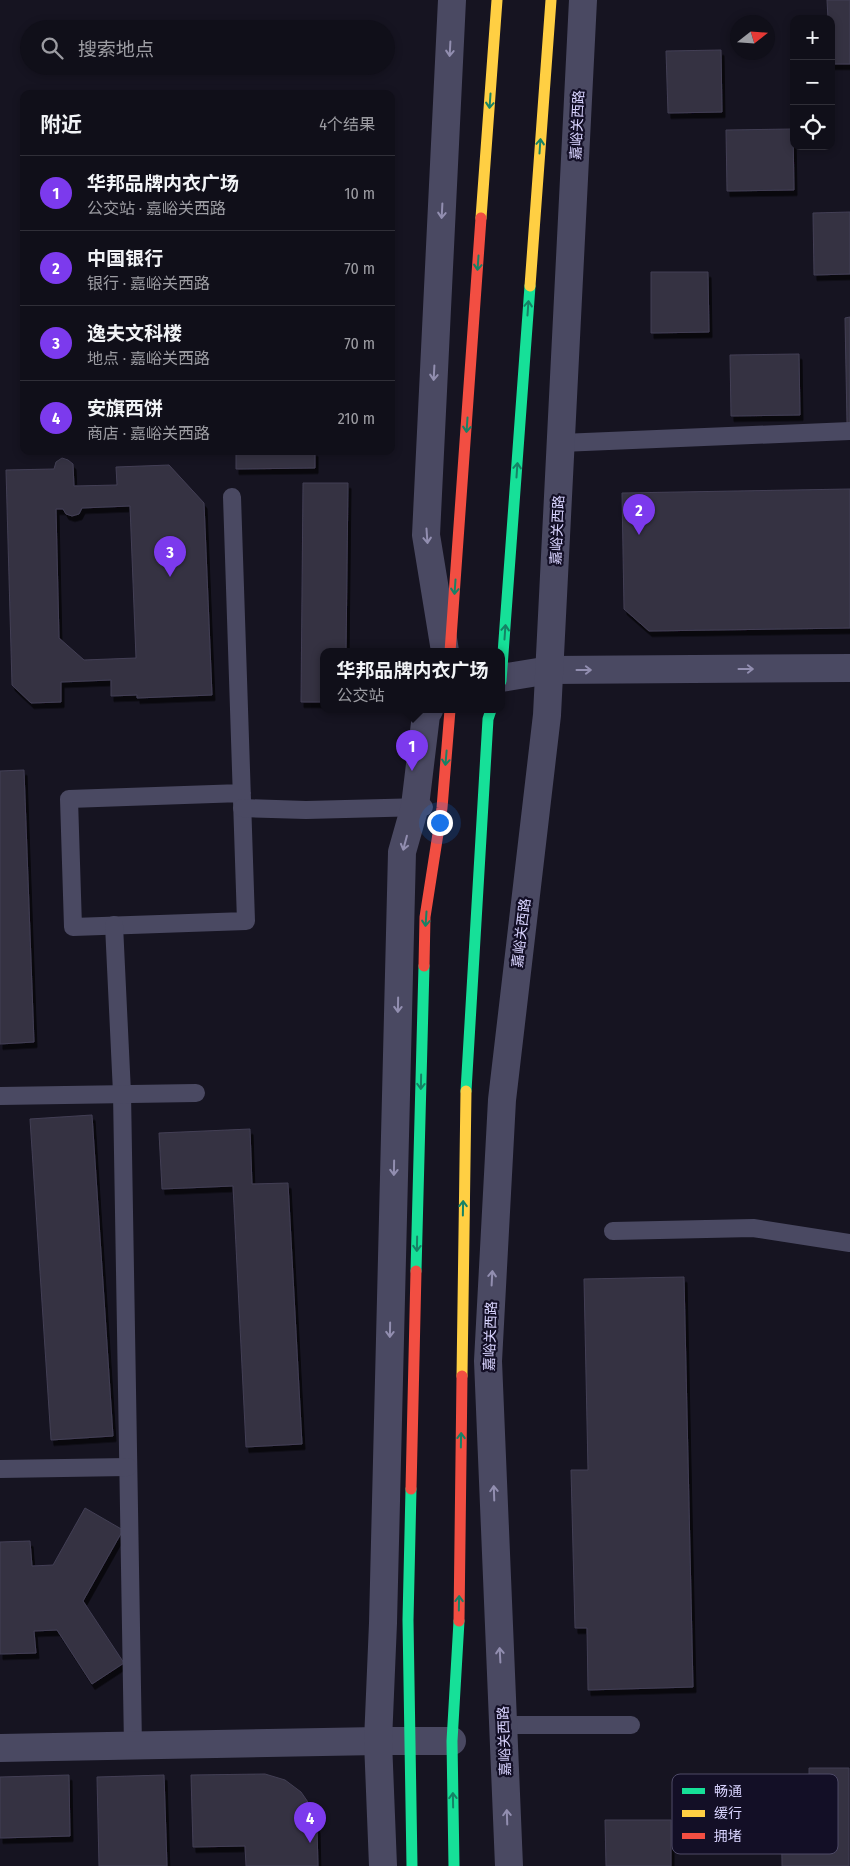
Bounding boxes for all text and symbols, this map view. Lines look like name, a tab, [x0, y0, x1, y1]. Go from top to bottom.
north arrow	[730, 15, 775, 60]
map controls	[790, 15, 835, 150]
button: +	[790, 15, 835, 60]
search box	[20, 20, 395, 75]
icon: search	[38, 34, 66, 62]
text: 搜索地点	[78, 38, 154, 61]
one-way arrow	[445, 40, 454, 56]
button: −	[790, 60, 835, 105]
street label: 嘉峪关西路	[567, 90, 588, 160]
one-way arrow	[485, 93, 495, 109]
button: locate	[790, 105, 835, 150]
text: 附近	[40, 112, 82, 138]
text: 4个结果	[319, 115, 375, 134]
one-way arrow	[535, 138, 545, 154]
text: 华邦品牌内衣广场	[87, 172, 239, 195]
text: 1	[53, 184, 59, 203]
text: 10 m	[344, 184, 375, 203]
text: 公交站 · 嘉峪关西路	[87, 199, 226, 218]
one-way arrow	[437, 203, 446, 219]
text: 中国银行	[87, 247, 163, 270]
one-way arrow	[474, 255, 483, 271]
text: 2	[52, 259, 60, 278]
text: 70 m	[344, 259, 375, 278]
text: 银行 · 嘉峪关西路	[87, 274, 210, 293]
one-way arrow	[524, 301, 533, 317]
text: 逸夫文科楼	[87, 322, 182, 345]
text: 3	[52, 334, 60, 353]
text: 70 m	[344, 334, 375, 353]
text: 地点 · 嘉峪关西路	[87, 349, 210, 368]
one-way arrow	[429, 365, 438, 381]
text: 安旗西饼	[87, 397, 163, 420]
text: 4	[52, 409, 60, 428]
text: 210 m	[338, 409, 375, 428]
one-way arrow	[462, 417, 471, 433]
text: 商店 · 嘉峪关西路	[87, 424, 210, 443]
one-way arrow	[512, 463, 521, 479]
pin: 2	[623, 494, 655, 535]
street label: 嘉峪关西路	[547, 495, 568, 565]
one-way arrow	[422, 527, 432, 543]
pin: 3	[154, 536, 186, 577]
one-way arrow	[450, 579, 460, 595]
one-way arrow	[500, 625, 510, 641]
popup	[320, 648, 505, 713]
text: 华邦品牌内衣广场	[336, 659, 489, 682]
one-way arrow	[738, 664, 754, 674]
one-way arrow	[576, 665, 592, 675]
text: 公交站	[336, 686, 385, 705]
pin: 1	[396, 730, 428, 771]
one-way arrow	[441, 750, 451, 766]
your location	[427, 810, 453, 836]
one-way arrow	[399, 835, 409, 851]
street label: 嘉峪关西路	[509, 897, 534, 969]
one-way arrow	[421, 911, 430, 927]
one-way arrow	[394, 997, 403, 1013]
one-way arrow	[417, 1074, 426, 1090]
one-way arrow	[390, 1160, 399, 1176]
one-way arrow	[459, 1200, 468, 1216]
one-way arrow	[413, 1236, 422, 1252]
one-way arrow	[488, 1270, 497, 1286]
street label: 嘉峪关西路	[481, 1301, 500, 1371]
one-way arrow	[386, 1322, 395, 1338]
one-way arrow	[456, 1432, 466, 1448]
one-way arrow	[489, 1485, 498, 1501]
one-way arrow	[454, 1595, 464, 1611]
one-way arrow	[496, 1647, 505, 1663]
street label: 嘉峪关西路	[495, 1706, 514, 1776]
legend	[672, 1774, 838, 1854]
text: 畅通	[714, 1783, 742, 1800]
one-way arrow	[448, 1792, 457, 1808]
pin: 4	[294, 1802, 326, 1843]
text: 缓行	[714, 1805, 742, 1822]
one-way arrow	[503, 1810, 512, 1826]
text: 拥堵	[714, 1828, 742, 1845]

